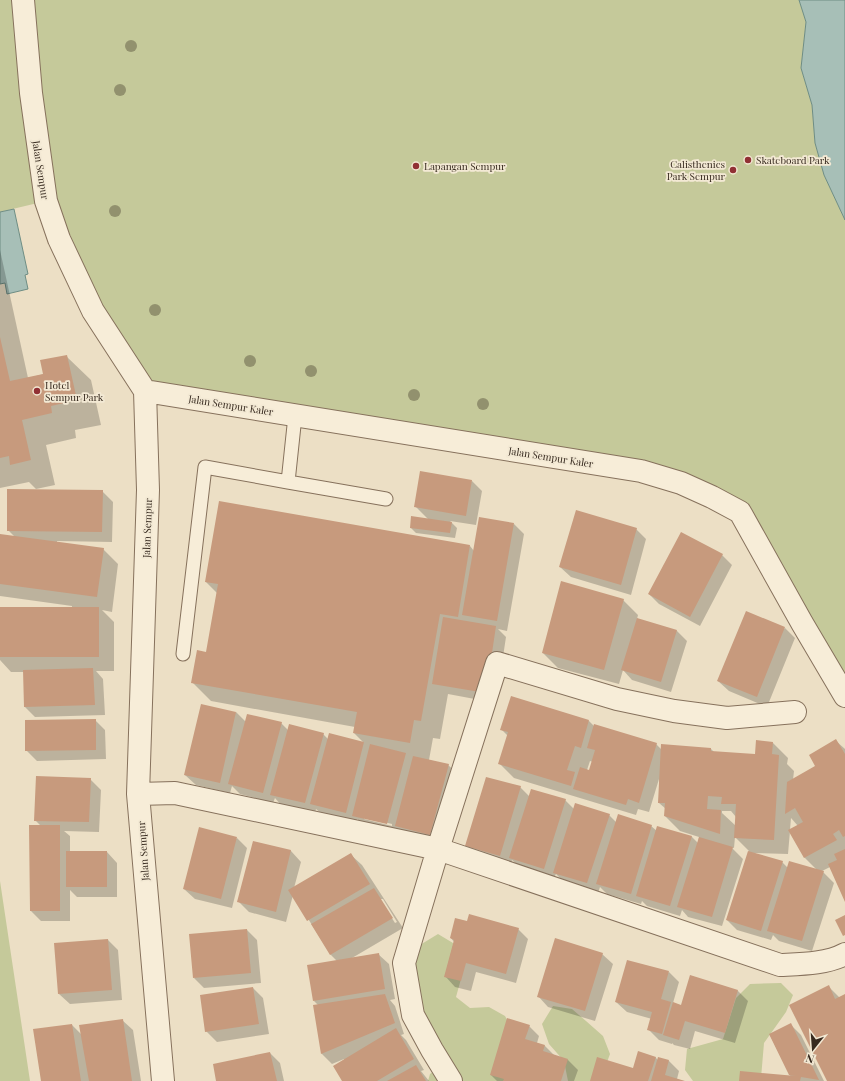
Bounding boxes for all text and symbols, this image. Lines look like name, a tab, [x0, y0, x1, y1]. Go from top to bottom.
street label: Jalan Sempur	[29, 138, 53, 201]
place label: Skateboard Park	[756, 153, 830, 167]
marker: Skateboard Park	[743, 155, 753, 165]
place label: Calisthenics Park Sempur	[667, 157, 726, 183]
place label: Lapangan Sempur	[424, 159, 506, 173]
marker: Lapangan Sempur	[411, 161, 421, 171]
marker: Calisthenics Park Sempur	[728, 165, 738, 175]
place label: Hotel Sempur Park	[45, 378, 104, 404]
marker: Hotel Sempur Park	[32, 386, 42, 396]
street label: Jalan Sempur Kaler	[187, 391, 275, 419]
street label: Jalan Sempur Kaler	[507, 443, 595, 471]
street label: Jalan Sempur	[139, 497, 155, 559]
street label: Jalan Sempur	[134, 820, 152, 882]
north arrow	[793, 1029, 833, 1069]
text: N	[804, 1051, 816, 1067]

